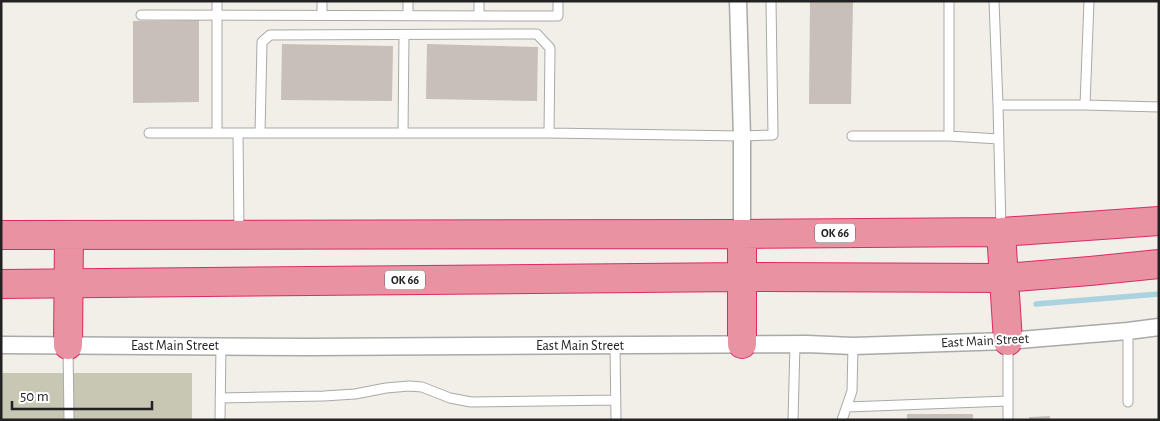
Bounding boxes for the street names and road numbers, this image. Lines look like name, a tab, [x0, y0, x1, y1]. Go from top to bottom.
road number: OK 66	[815, 224, 855, 242]
road number: OK 66	[385, 270, 425, 290]
street label: East Main Street	[941, 332, 1030, 350]
street label: East Main Street	[131, 339, 220, 353]
street label: East Main Street	[536, 339, 625, 353]

